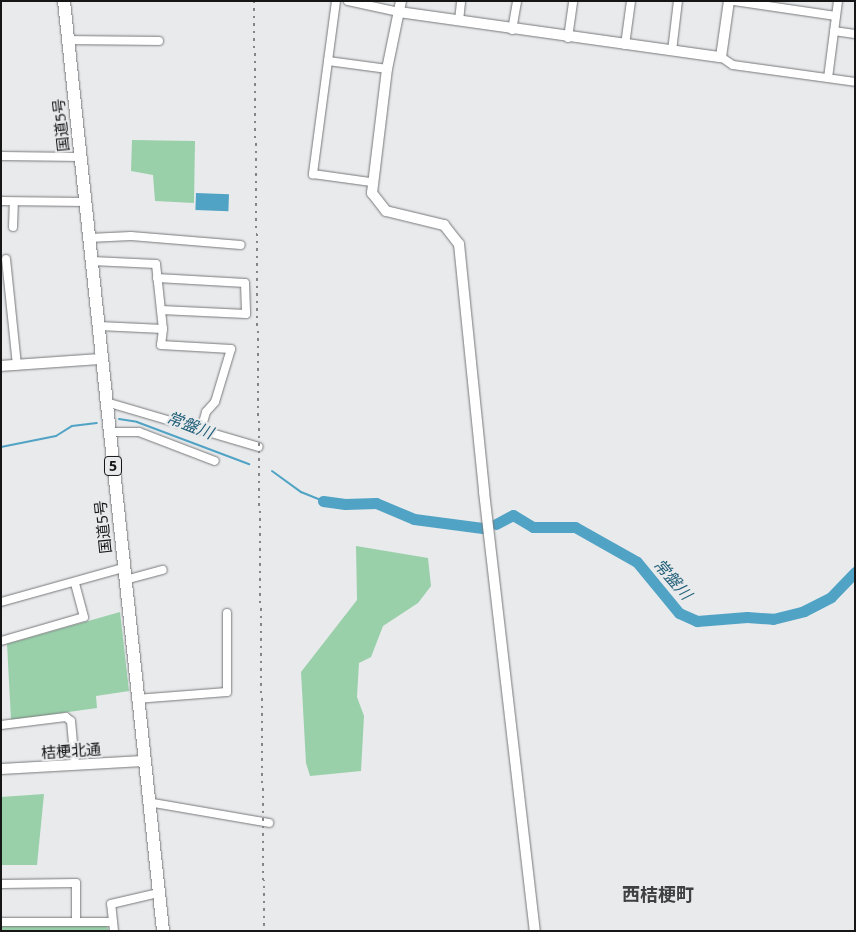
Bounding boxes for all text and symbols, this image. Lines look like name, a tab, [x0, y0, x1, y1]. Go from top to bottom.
street label: 国道5号	[49, 97, 73, 153]
water label: 常盤川	[164, 407, 216, 443]
road number: 5	[103, 454, 123, 478]
street label: 国道5号	[91, 499, 115, 555]
water label: 常盤川	[650, 555, 696, 603]
street label: 桔梗北通	[40, 740, 102, 762]
district label: 西桔梗町	[622, 883, 694, 905]

